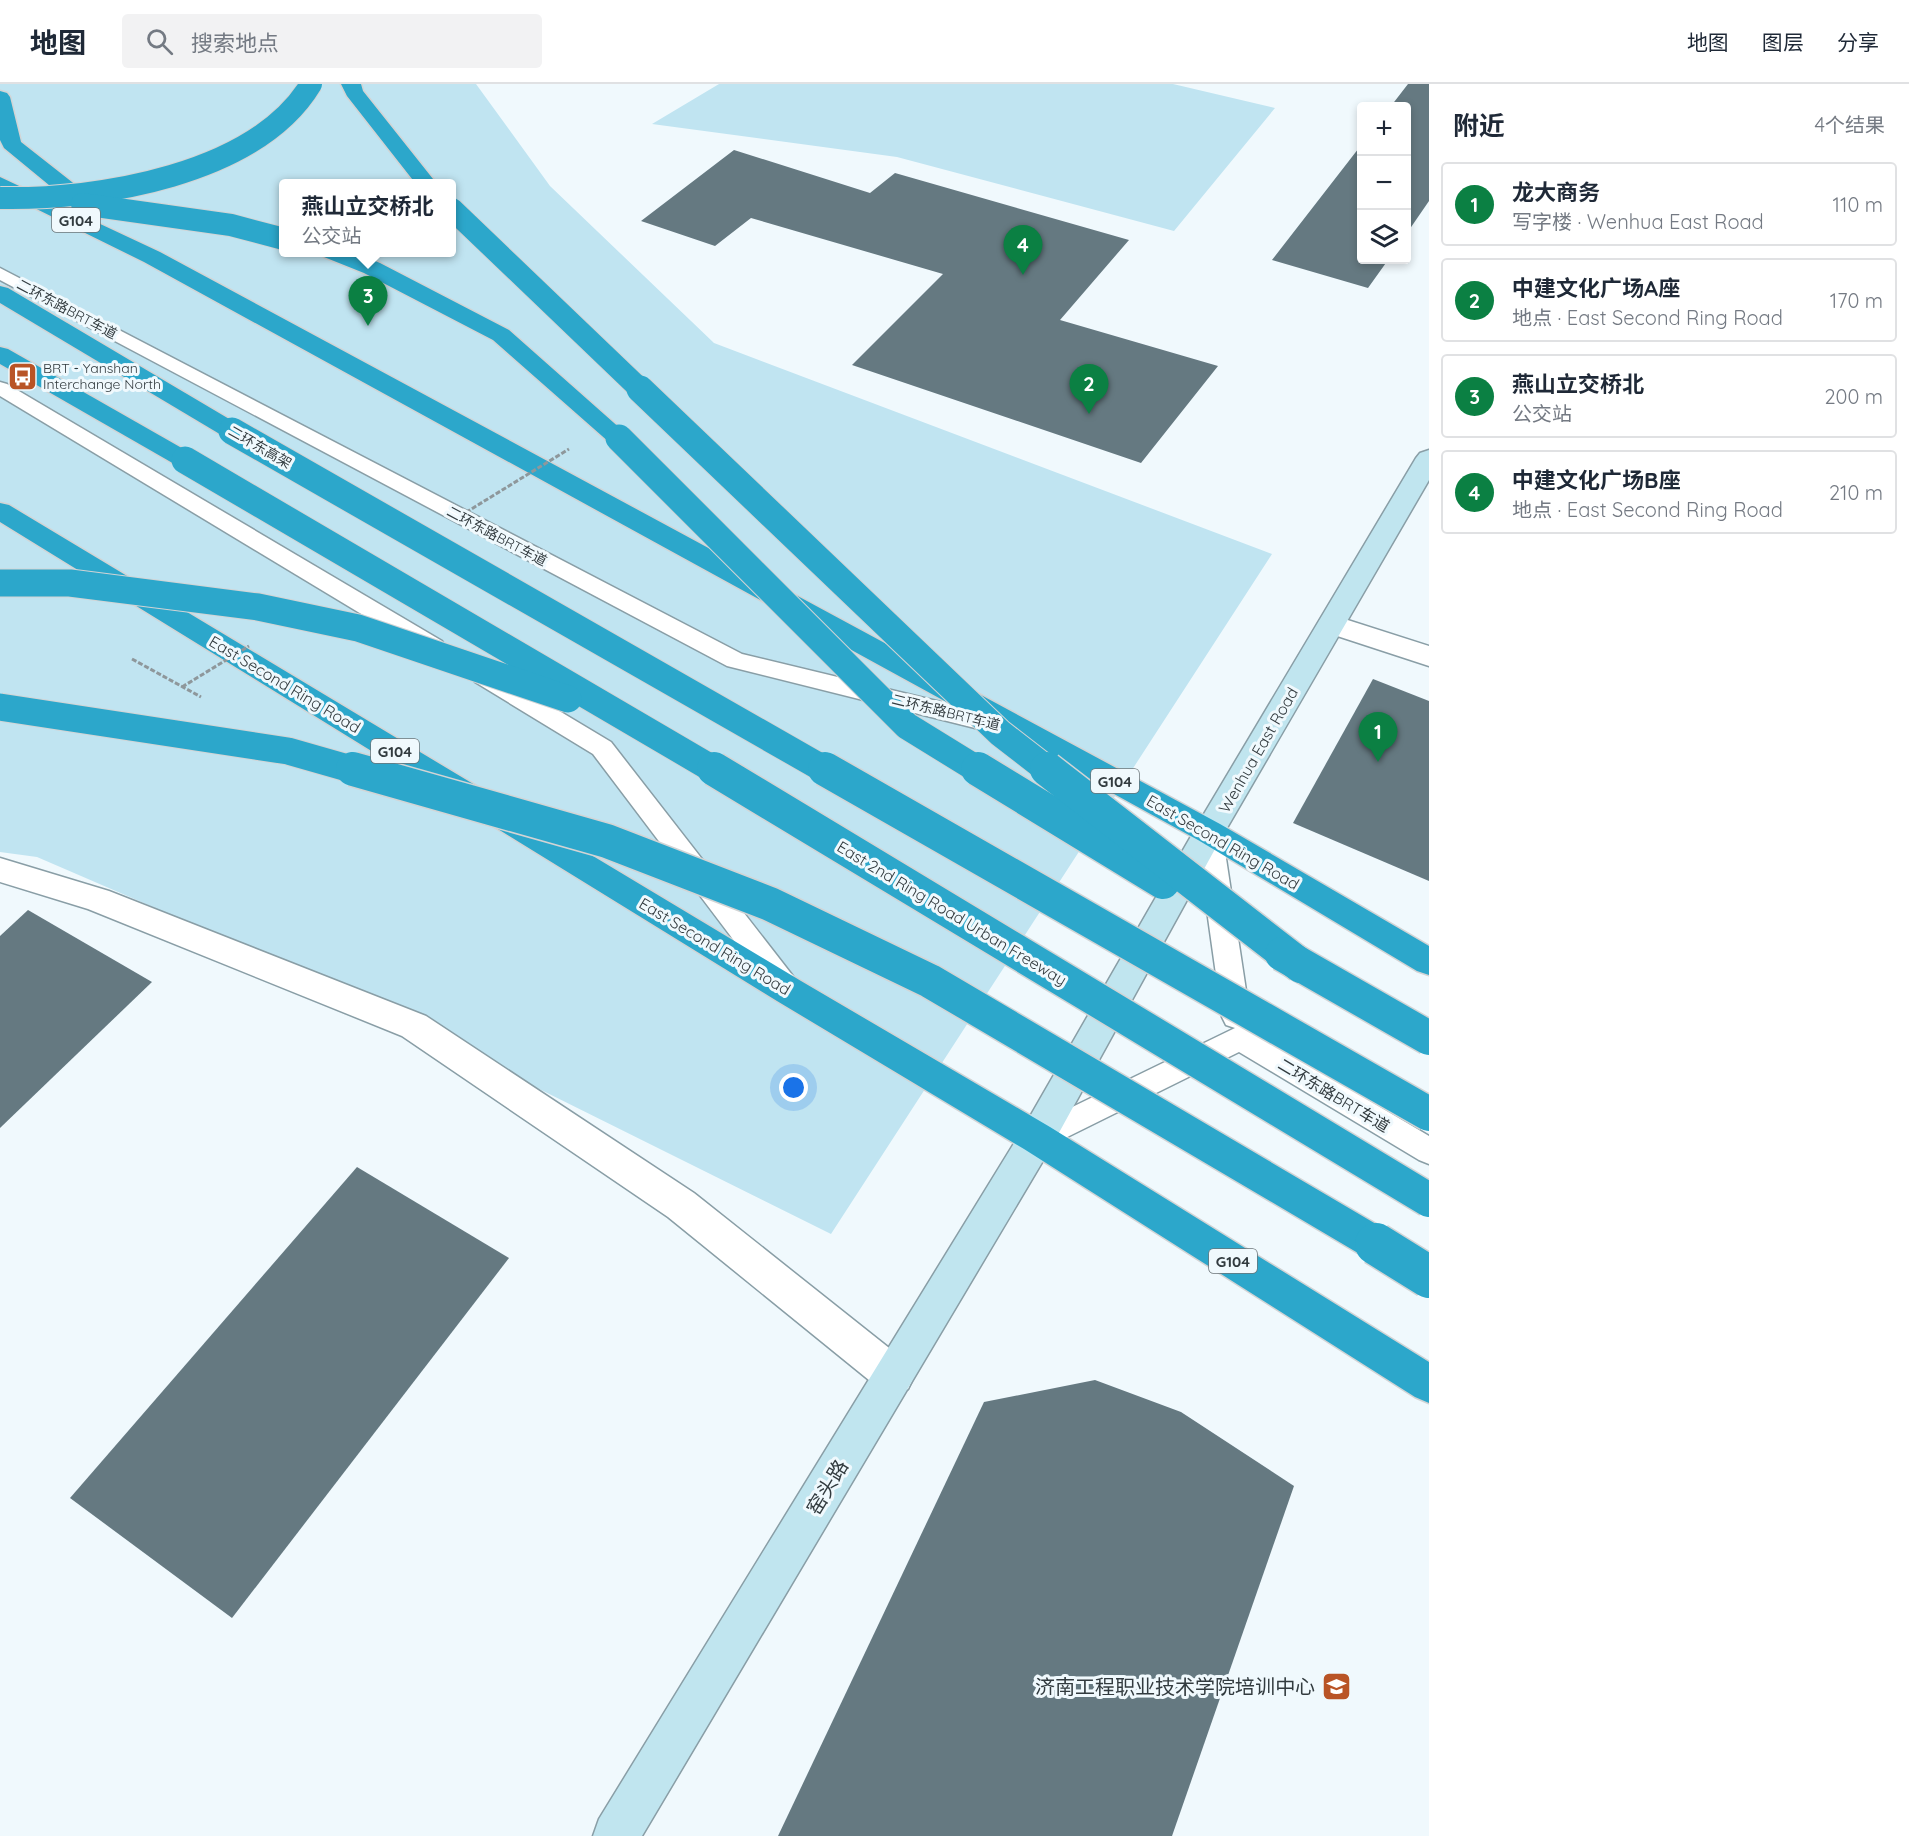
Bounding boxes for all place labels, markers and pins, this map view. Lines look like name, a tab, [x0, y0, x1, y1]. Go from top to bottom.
pin: 4	[1004, 226, 1042, 275]
pin: 3	[348, 276, 388, 326]
place label: BRT - Yanshan Interchange North	[43, 359, 161, 393]
bus stop icon: BRT - Yanshan Interchange North	[6, 360, 38, 392]
pin: 2	[1070, 364, 1108, 414]
pin: 1	[1358, 712, 1398, 762]
school or university icon: 济南工程职业技术学院培训中心	[1320, 1670, 1352, 1702]
place label: 济南工程职业技术学院培训中心	[1035, 1674, 1315, 1699]

